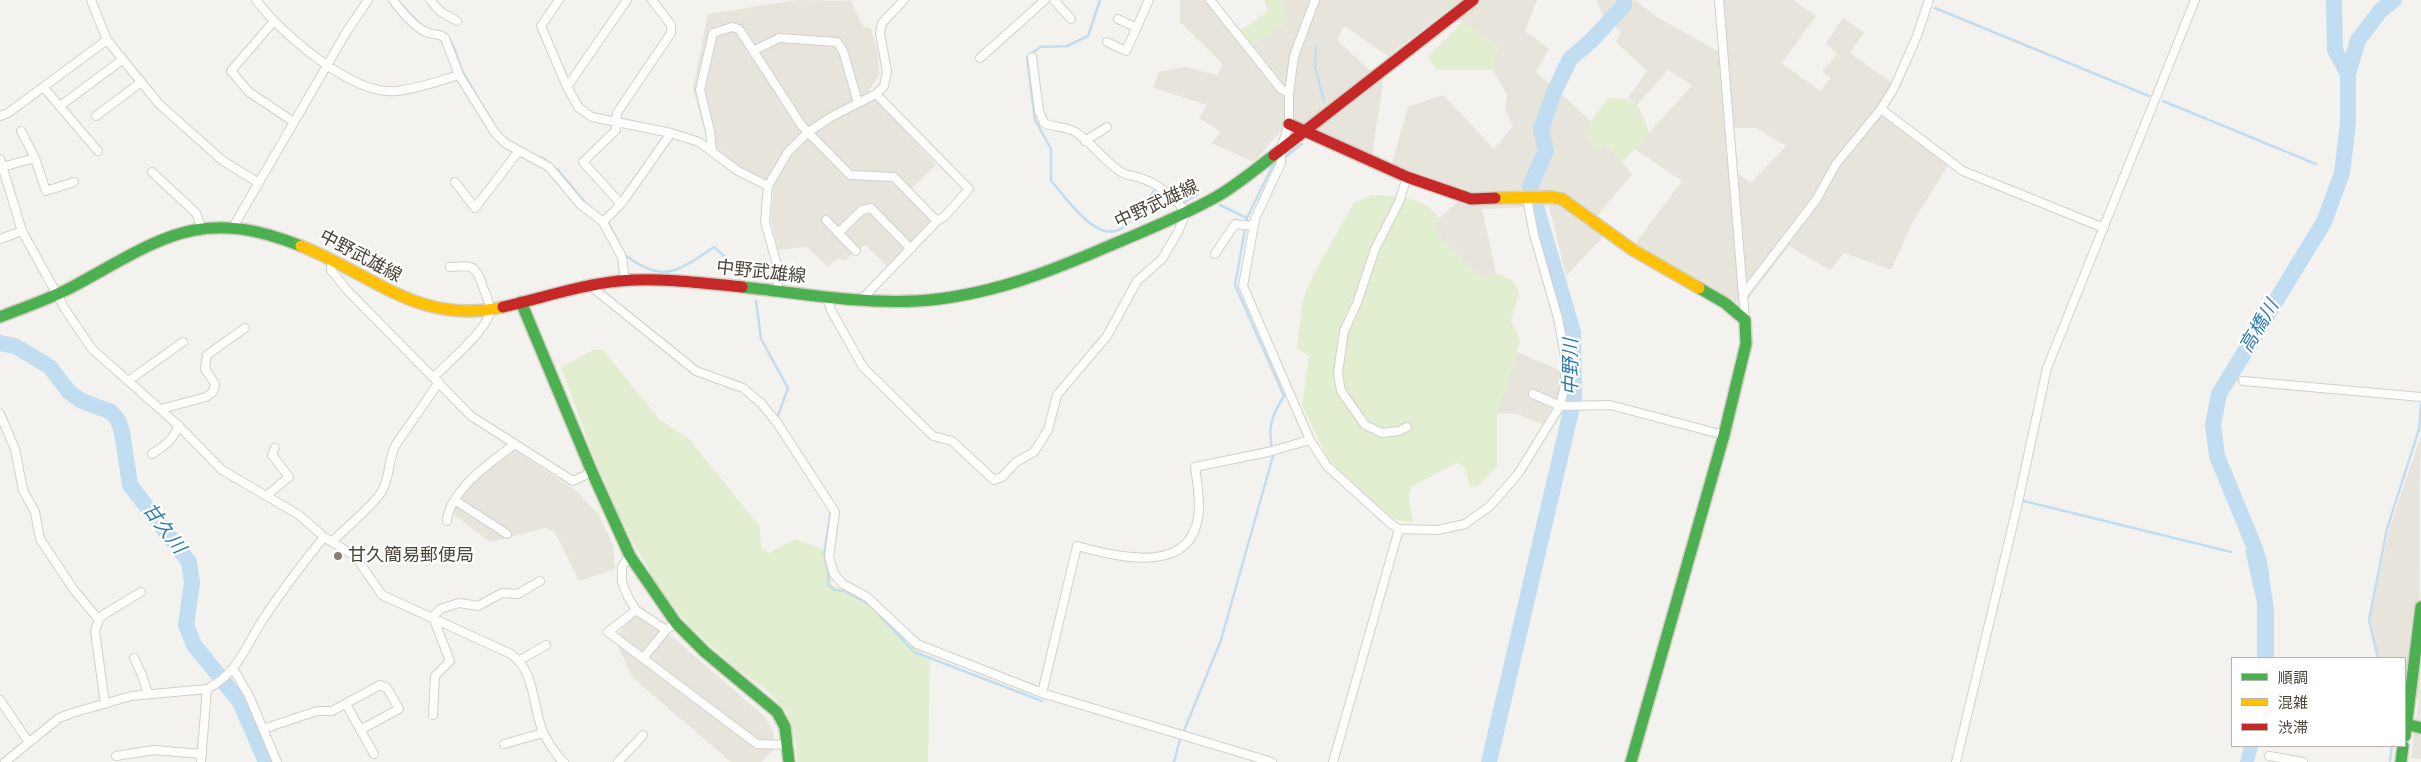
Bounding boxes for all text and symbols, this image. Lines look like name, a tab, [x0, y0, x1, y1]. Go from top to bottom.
street label: 中野武雄線	[1112, 176, 1202, 234]
street label: 中野武雄線	[315, 226, 405, 288]
street label: 中野武雄線	[715, 258, 807, 288]
water label: 高橋川	[2236, 297, 2284, 357]
water label: 中野川	[1561, 339, 1583, 395]
water label: 甘久川	[137, 499, 189, 559]
place label: 甘久簡易郵便局	[348, 545, 474, 567]
marker: 甘久簡易郵便局	[332, 550, 344, 562]
legend	[2231, 657, 2406, 747]
text: 順調	[2278, 669, 2308, 688]
text: 混雑	[2278, 694, 2308, 713]
text: 渋滞	[2278, 719, 2308, 738]

